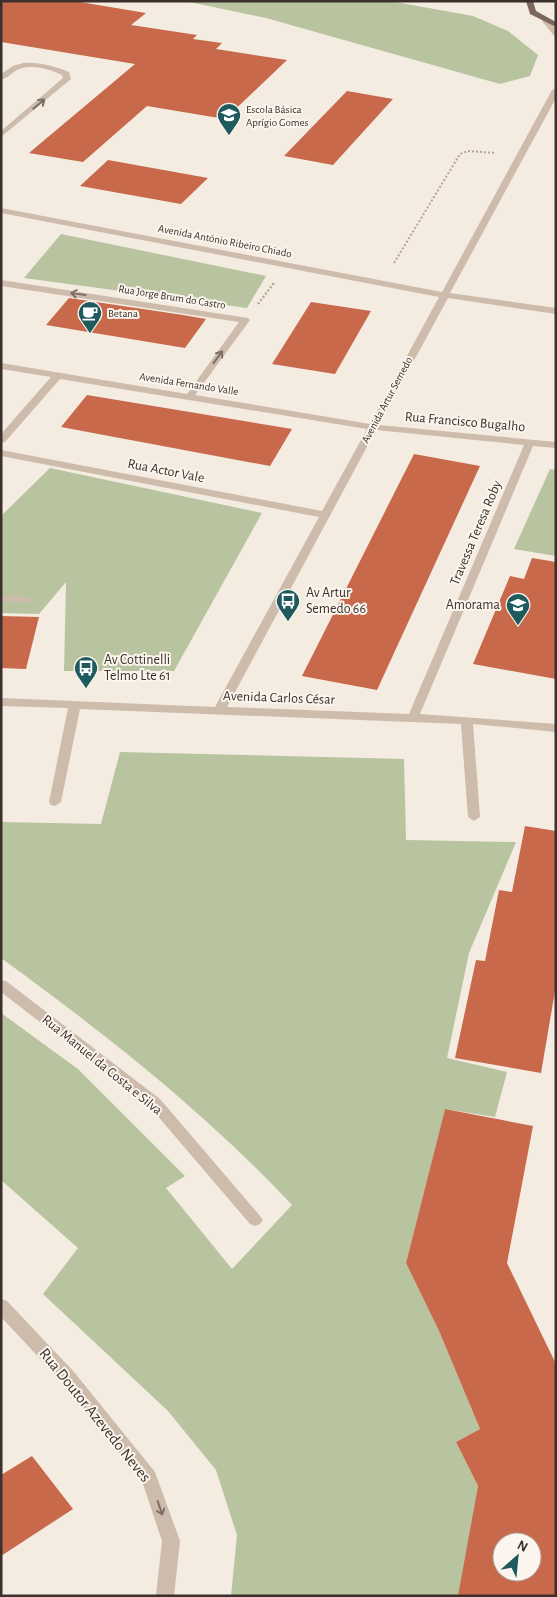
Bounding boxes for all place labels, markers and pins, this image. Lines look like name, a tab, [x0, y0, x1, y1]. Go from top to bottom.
school or university icon: Escola Básica Aprígio Gomes	[216, 102, 242, 136]
place label: Escola Básica Aprígio Gomes	[246, 104, 309, 128]
cafe icon: Betana	[77, 300, 103, 334]
place label: Betana	[108, 308, 138, 319]
place label: Av Artur Semedo 66	[306, 586, 366, 616]
bus stop icon: Av Artur Semedo 66	[275, 588, 301, 622]
school or university icon: Amorama	[505, 592, 531, 626]
place label: Amorama	[446, 598, 501, 612]
place label: Av Cottinelli Telmo Lte 61	[104, 653, 170, 683]
bus stop icon: Av Cottinelli Telmo Lte 61	[73, 655, 99, 689]

